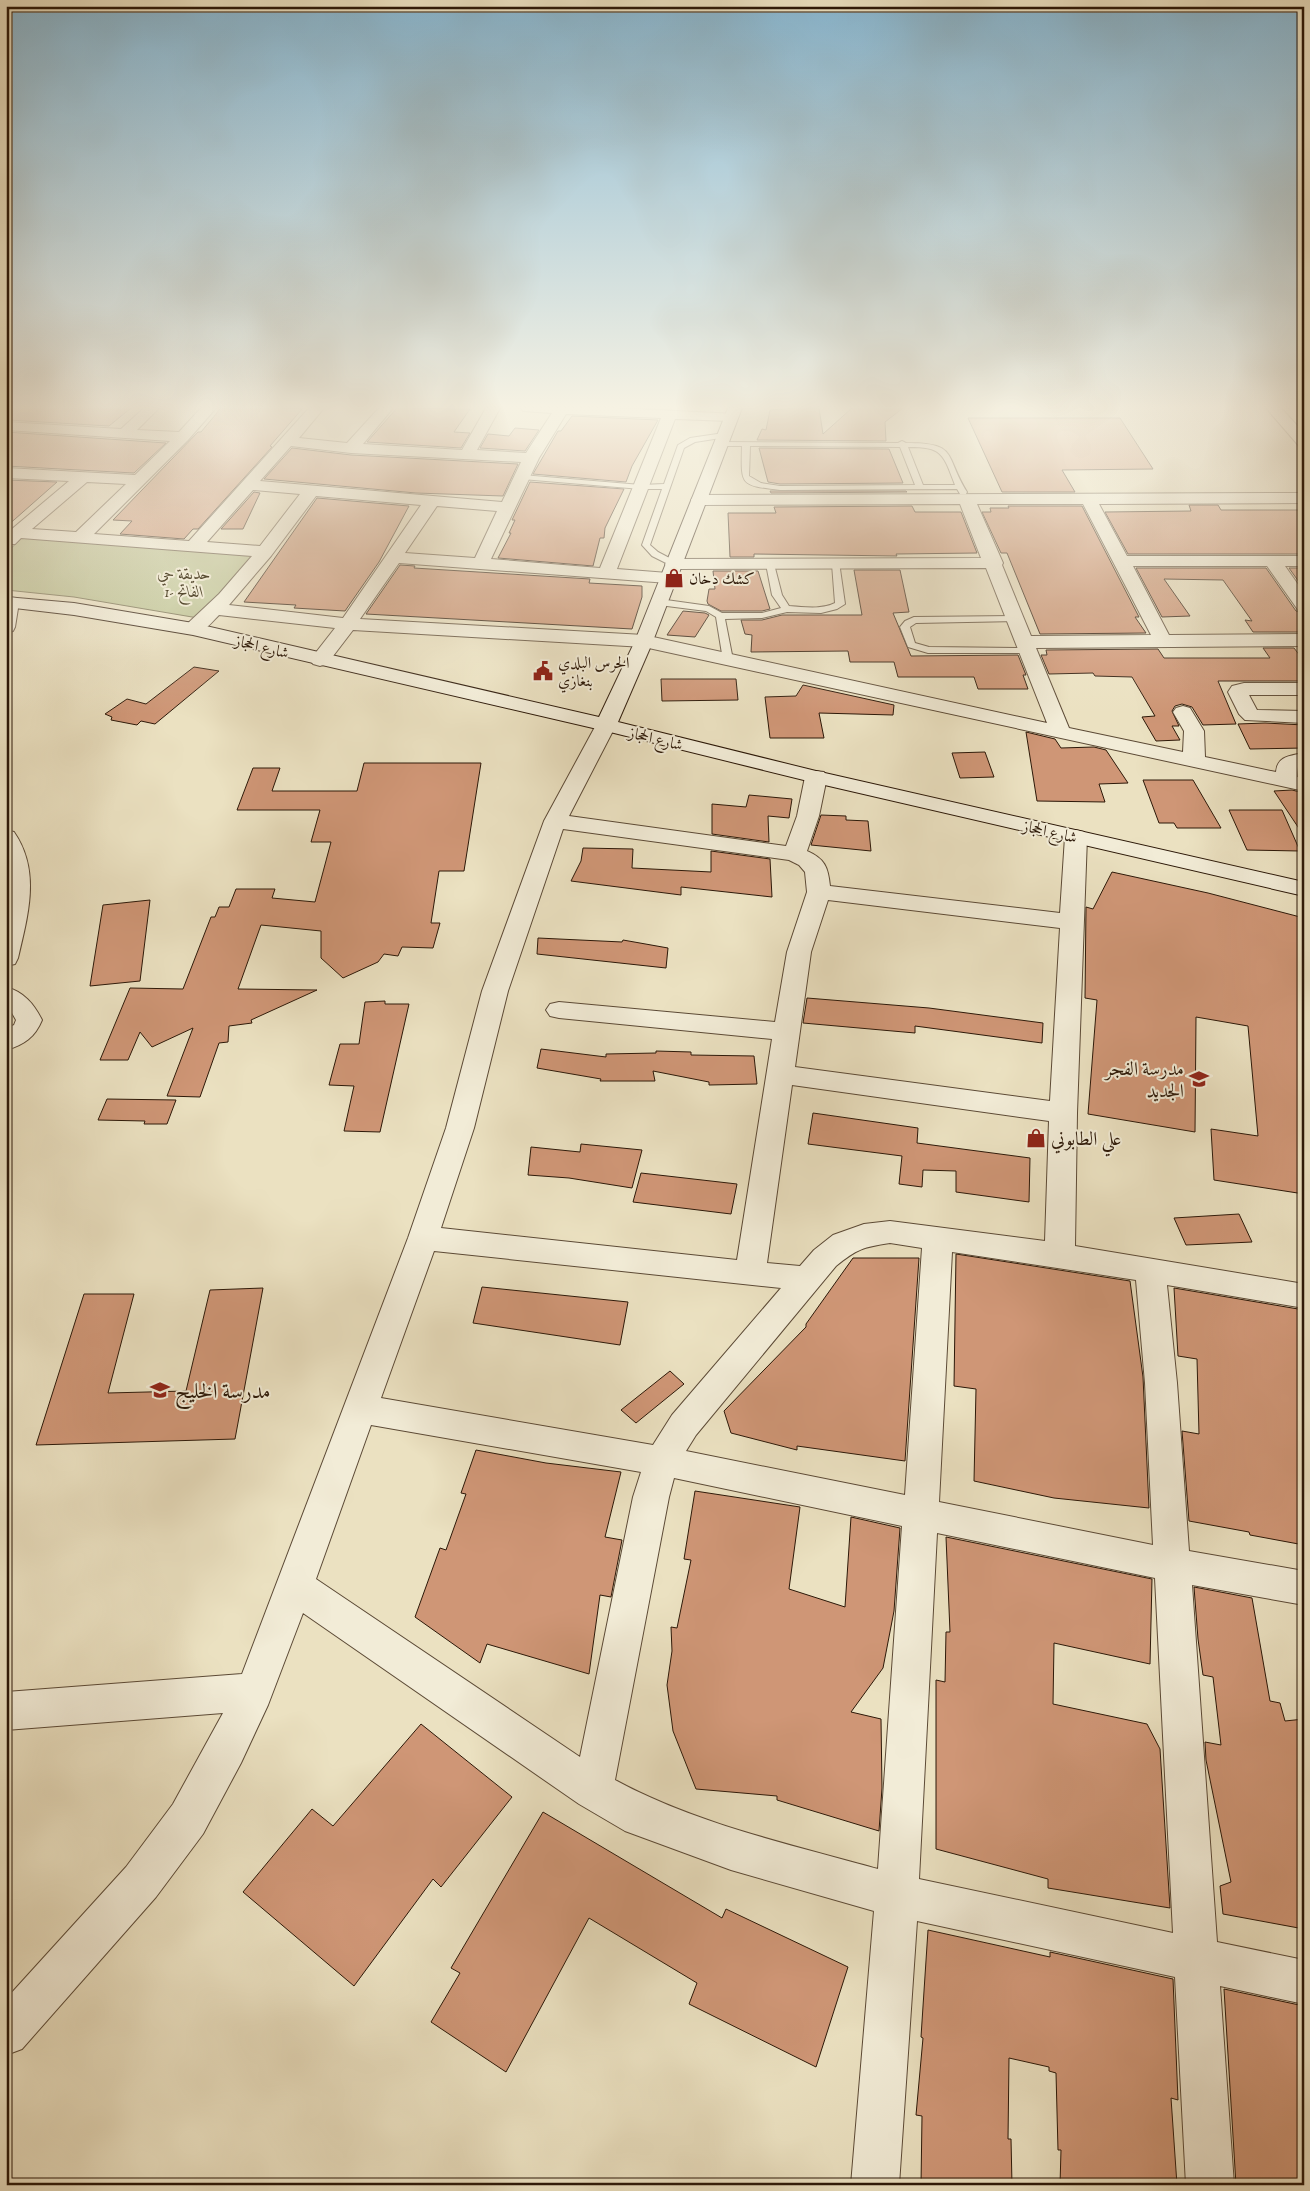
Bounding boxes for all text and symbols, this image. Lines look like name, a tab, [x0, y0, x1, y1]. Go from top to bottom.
park label: حديقة حي الفاتح -1	[157, 564, 211, 605]
shop icon: كشك دخان	[663, 567, 685, 589]
place label: كشك دخان	[689, 569, 755, 592]
street label: شارع الحجاز	[230, 630, 291, 666]
place label: الحرس البلدي بنغازي	[558, 653, 630, 694]
public building icon: الحرس البلدي بنغازي	[532, 660, 554, 682]
street label: شارع الحجاز	[624, 722, 685, 758]
street label: شارع الحجاز	[1018, 816, 1079, 851]
place label: مدرسة الفجر الجديد	[1103, 1057, 1184, 1106]
school or university icon: مدرسة الفجر الجديد	[1188, 1068, 1210, 1090]
shop icon: علي الطابوني	[1025, 1127, 1047, 1149]
place label: علي الطابوني	[1051, 1127, 1121, 1157]
place label: مدرسة الخليج	[175, 1377, 271, 1410]
school or university icon: مدرسة الخليج	[149, 1379, 171, 1401]

